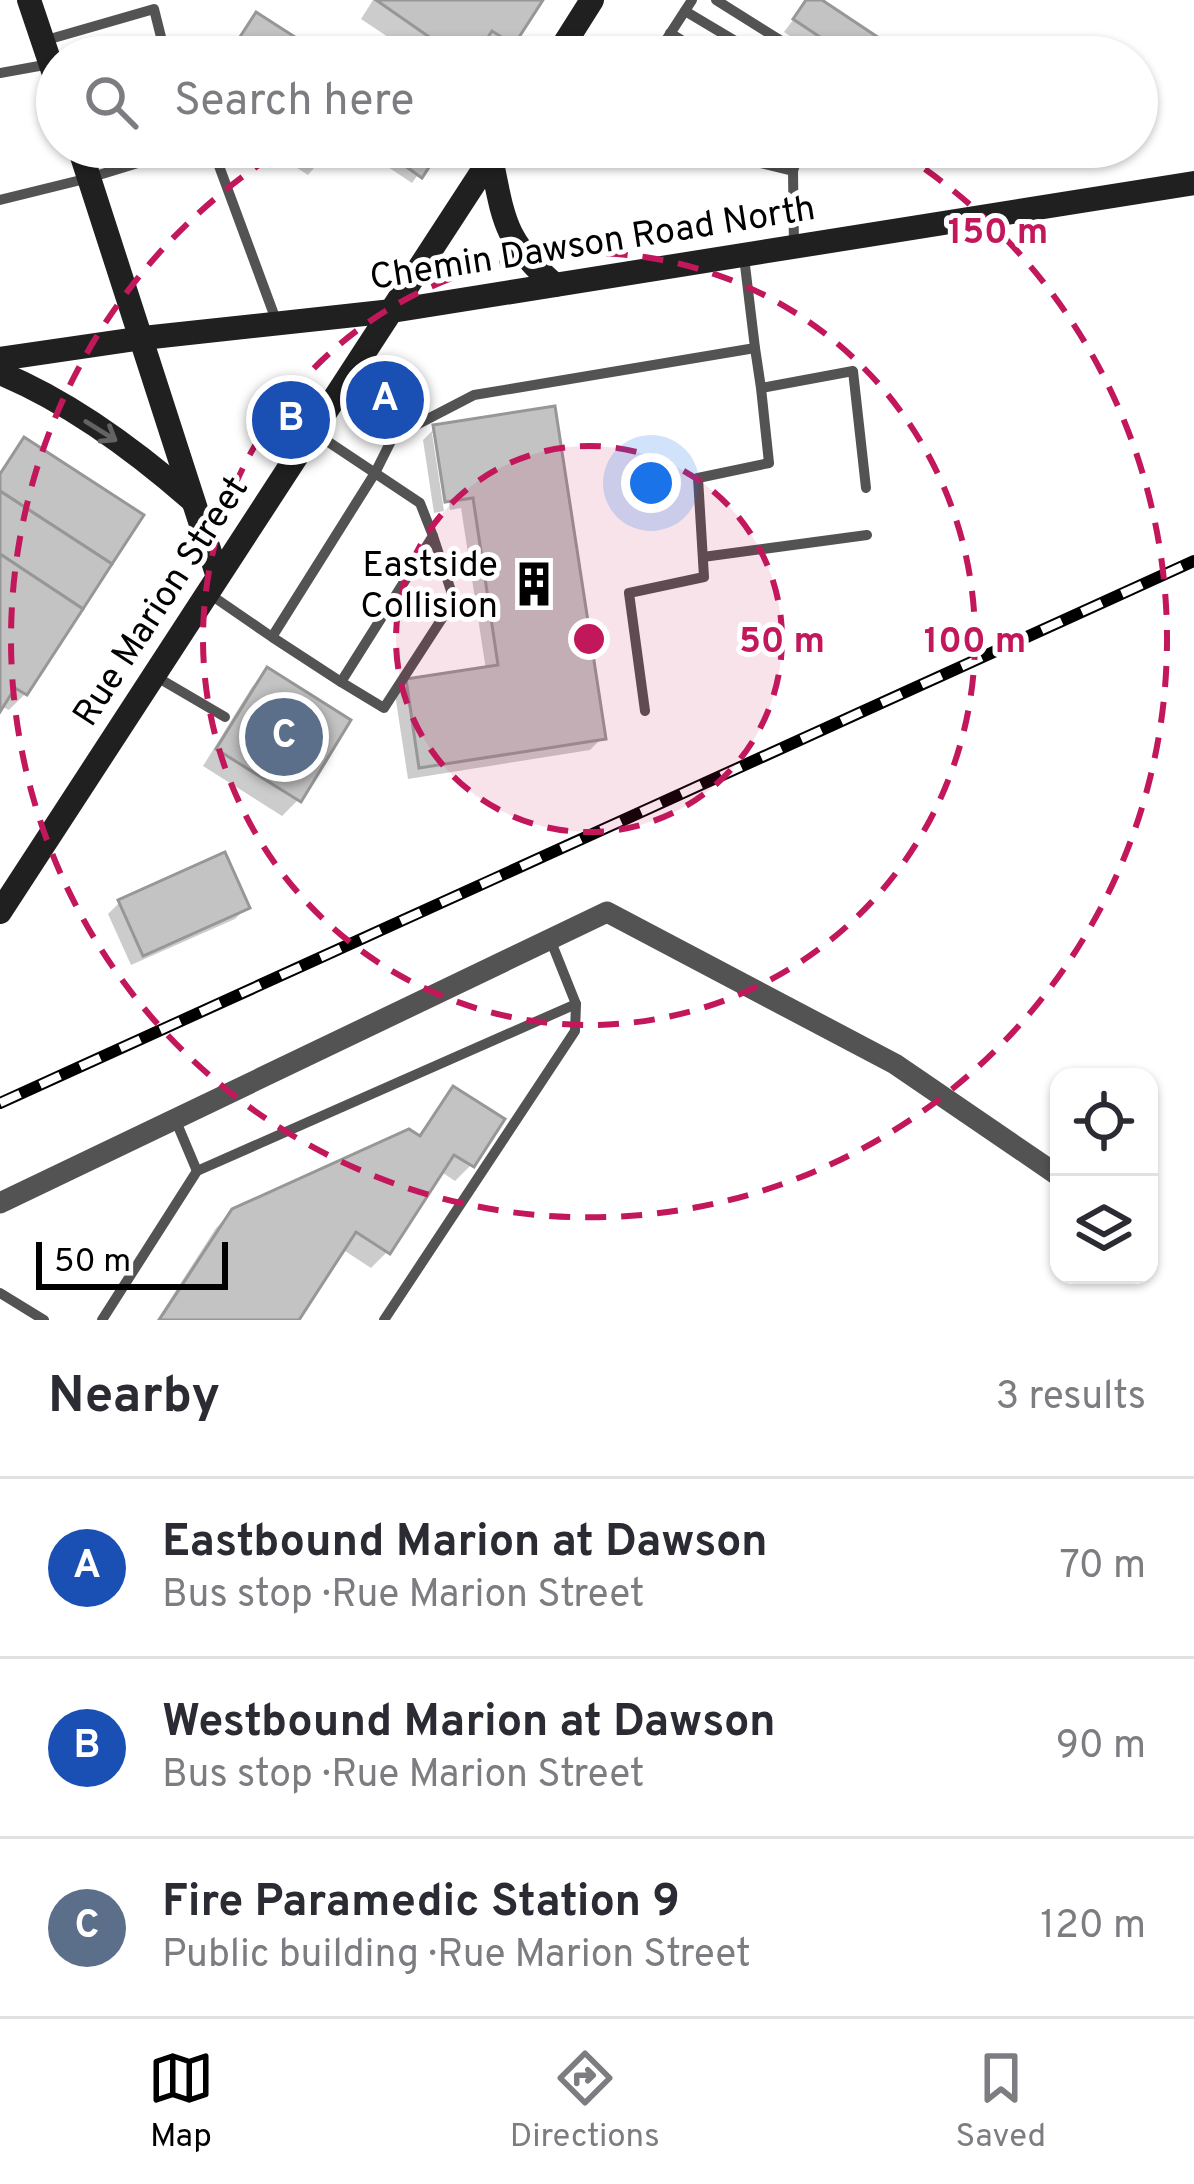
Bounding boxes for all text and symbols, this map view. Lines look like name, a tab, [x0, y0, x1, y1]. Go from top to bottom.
search box	[36, 36, 1158, 168]
icon: search	[78, 69, 144, 135]
text: Search here	[174, 74, 414, 131]
street label: Chemin Dawson Road North	[367, 187, 819, 303]
text: 150 m	[948, 211, 1048, 257]
pin: A	[346, 355, 424, 445]
pin: B	[252, 375, 330, 465]
one-way arrow	[83, 419, 117, 444]
your location	[621, 453, 681, 513]
street label: Rue Marion Street	[64, 468, 260, 736]
place label: Eastside Collision	[360, 544, 498, 631]
building icon: Eastside Collision	[509, 559, 559, 609]
centre of rings	[568, 618, 610, 660]
text: 50 m	[739, 620, 825, 666]
text: 100 m	[924, 620, 1026, 666]
pin: C	[245, 692, 323, 782]
map controls	[1050, 1068, 1158, 1284]
button: locate	[1050, 1068, 1158, 1176]
button: layers	[1050, 1176, 1158, 1284]
scale bar	[36, 1236, 228, 1289]
text: 50 m	[54, 1242, 131, 1284]
text: Nearby	[48, 1366, 220, 1431]
text: 3 results	[996, 1374, 1146, 1423]
text: Eastbound Marion at Dawson	[162, 1515, 768, 1572]
text: A	[73, 1543, 101, 1592]
text: 70 m	[1060, 1543, 1146, 1592]
text: Bus stop · Rue Marion Street	[162, 1572, 645, 1621]
text: Westbound Marion at Dawson	[162, 1695, 776, 1752]
text: B	[74, 1723, 100, 1772]
text: 90 m	[1056, 1723, 1146, 1772]
text: Bus stop · Rue Marion Street	[162, 1752, 645, 1801]
text: Fire Paramedic Station 9	[162, 1875, 680, 1932]
text: C	[75, 1903, 99, 1952]
text: 120 m	[1040, 1903, 1146, 1952]
text: Public building · Rue Marion Street	[162, 1932, 751, 1981]
tab: Map	[148, 2045, 214, 2159]
tab: Directions	[510, 2045, 660, 2159]
tab: Saved	[955, 2045, 1046, 2159]

